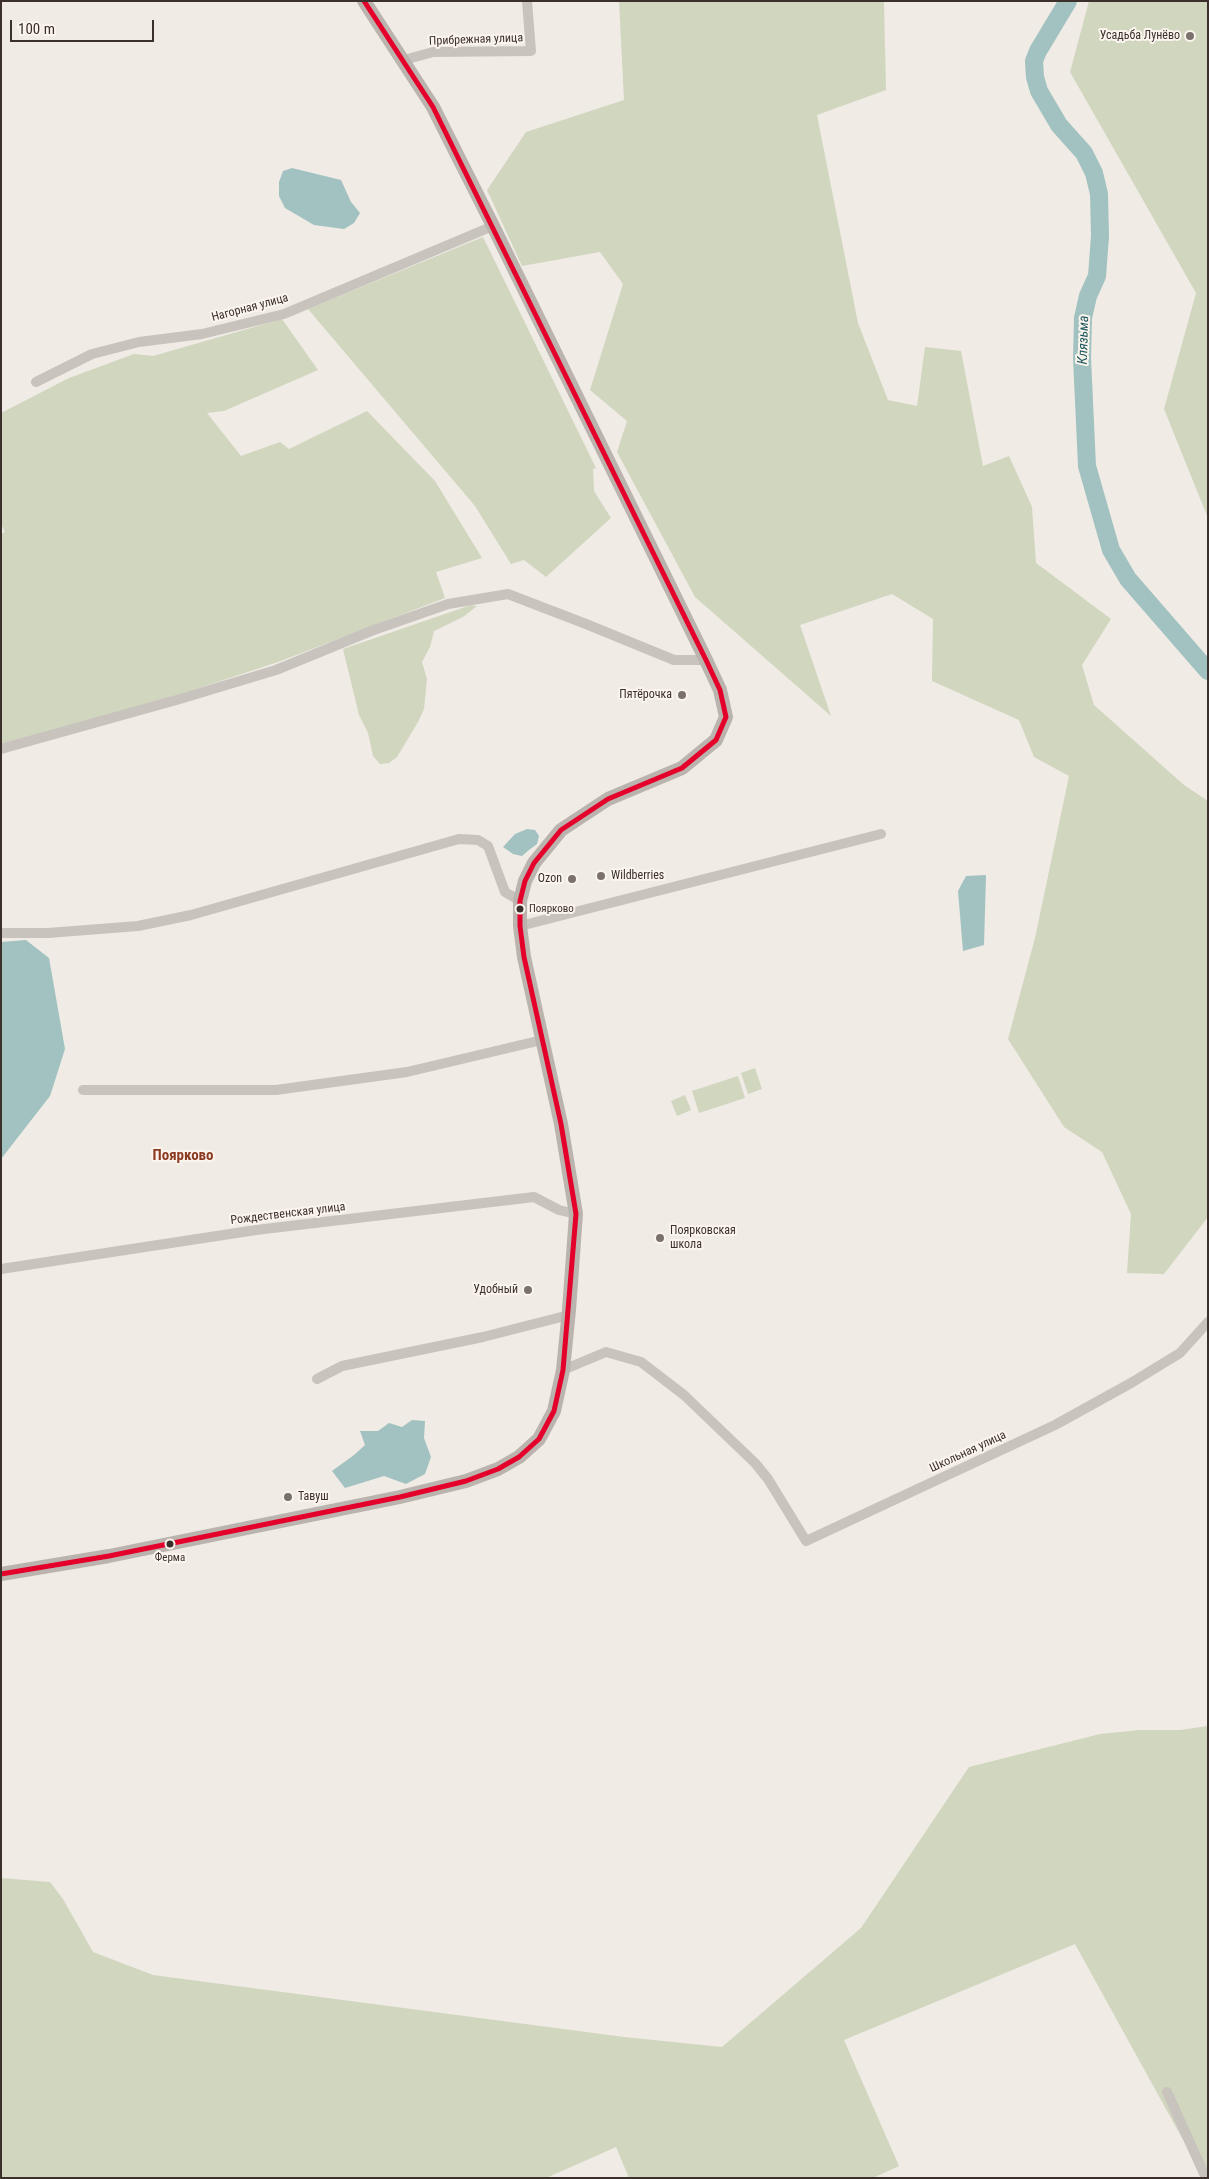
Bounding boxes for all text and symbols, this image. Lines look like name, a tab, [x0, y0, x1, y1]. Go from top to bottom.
scale bar	[12, 10, 156, 42]
text: 100 m	[18, 20, 55, 38]
place label: Усадьба Лунёво	[1100, 29, 1180, 43]
marker: Усадьба Лунёво	[1184, 30, 1196, 42]
street label: Прибрежная улица	[429, 31, 523, 49]
street label: Нагорная улица	[210, 291, 290, 325]
water label: Клязьма	[1075, 315, 1093, 365]
place label: Пятёрочка	[619, 688, 672, 702]
marker: Пятёрочка	[676, 689, 688, 701]
place label: Wildberries	[611, 869, 664, 883]
marker: Wildberries	[595, 870, 607, 882]
place label: Ozon	[538, 872, 562, 886]
marker: Ozon	[566, 873, 578, 885]
place label: Поярково	[529, 902, 574, 916]
marker: Поярково	[515, 904, 525, 914]
district label: Поярково	[152, 1147, 214, 1165]
street label: Рождественская улица	[230, 1200, 346, 1228]
place label: Поярковская школа	[670, 1224, 736, 1252]
marker: Поярковская школа	[654, 1232, 666, 1244]
place label: Удобный	[473, 1283, 518, 1297]
marker: Удобный	[522, 1284, 534, 1296]
street label: Школьная улица	[928, 1428, 1008, 1476]
place label: Тавуш	[298, 1490, 329, 1504]
marker: Тавуш	[282, 1491, 294, 1503]
marker: Ферма	[165, 1539, 175, 1549]
place label: Ферма	[155, 1551, 185, 1565]

